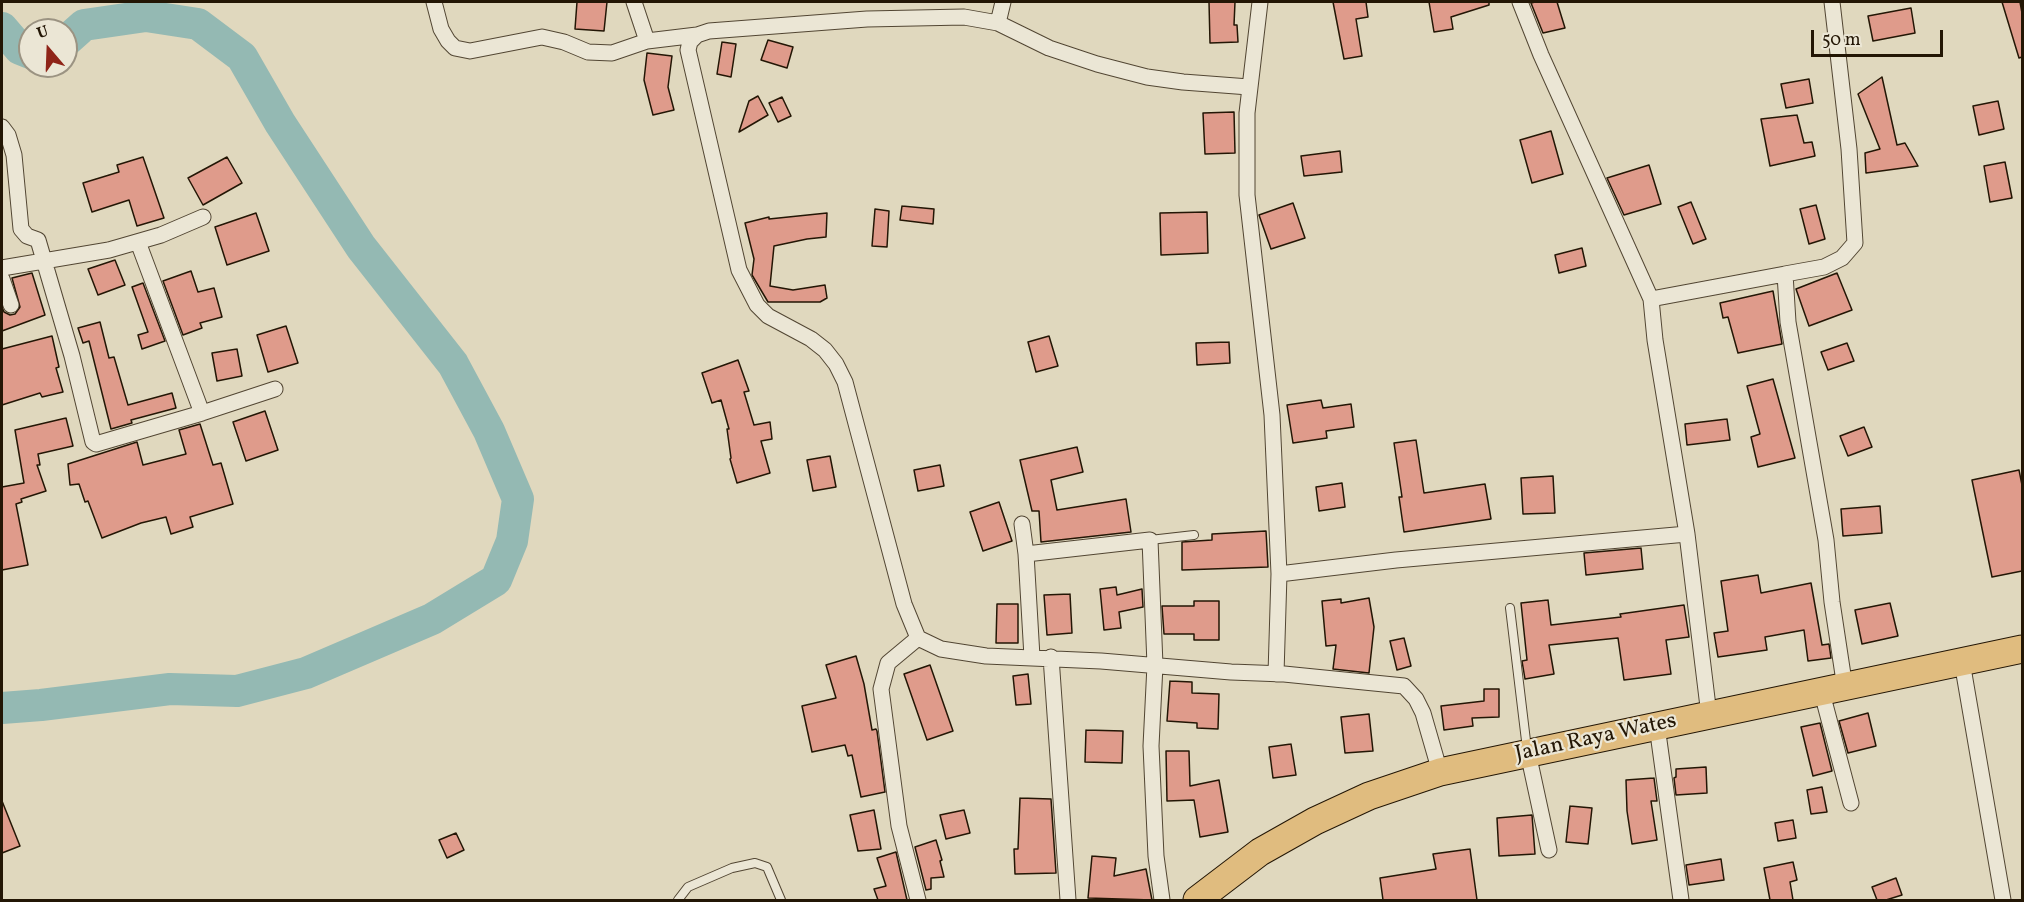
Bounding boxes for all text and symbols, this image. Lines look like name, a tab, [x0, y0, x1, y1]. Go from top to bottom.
north arrow	[18, 18, 78, 78]
scale bar	[1814, 18, 1946, 56]
text: U	[34, 21, 52, 45]
text: 50 m	[1822, 28, 1861, 53]
street label: Jalan Raya Wates	[1513, 709, 1679, 769]

